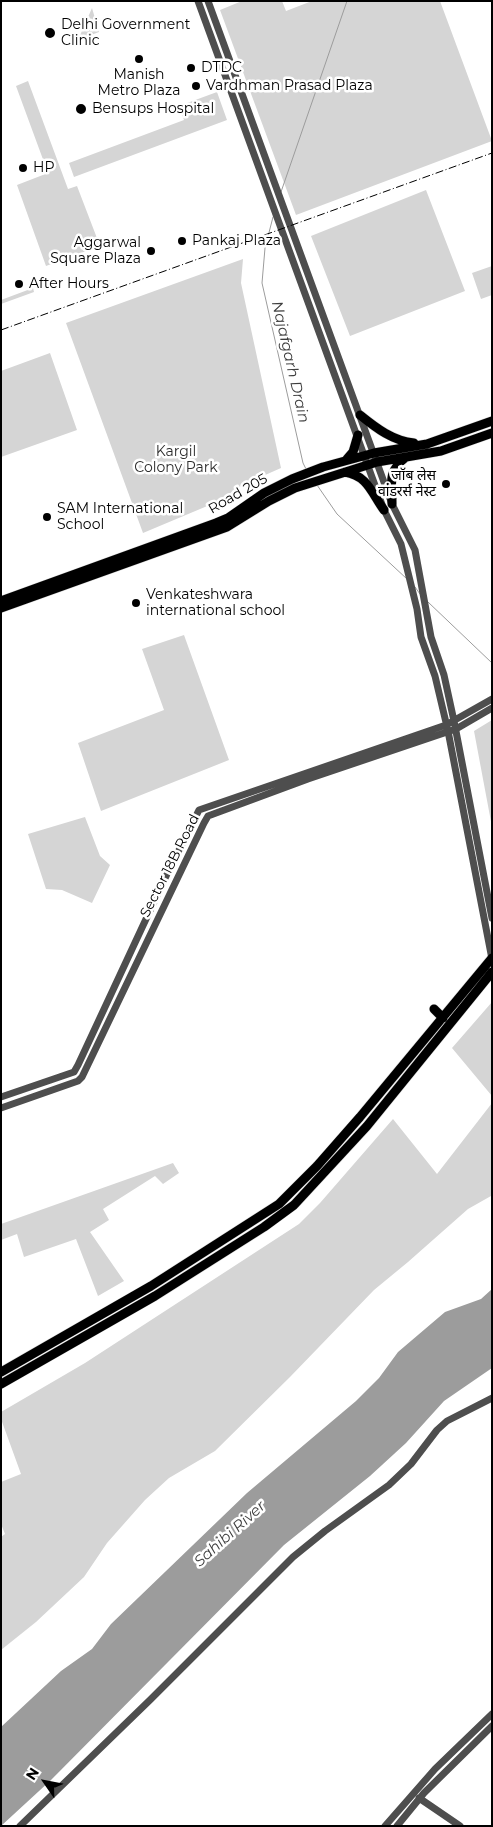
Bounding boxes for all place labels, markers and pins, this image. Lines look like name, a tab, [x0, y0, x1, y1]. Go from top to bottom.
place label: Delhi Government Clinic	[61, 17, 190, 49]
marker: Delhi Government Clinic	[43, 26, 57, 40]
marker: Manish Metro Plaza	[133, 53, 145, 65]
place label: DTDC	[201, 60, 242, 76]
marker: DTDC	[185, 62, 197, 74]
place label: Manish Metro Plaza	[98, 67, 180, 100]
place label: Vardhman Prasad Plaza	[206, 78, 373, 94]
marker: Vardhman Prasad Plaza	[190, 80, 202, 92]
place label: Bensups Hospital	[92, 101, 214, 117]
marker: Bensups Hospital	[74, 102, 88, 116]
place label: HP	[33, 160, 54, 176]
marker: HP	[17, 162, 29, 174]
place label: Pankaj Plaza	[192, 233, 281, 249]
place label: Aggarwal Square Plaza	[50, 235, 141, 268]
marker: Pankaj Plaza	[176, 235, 188, 247]
marker: Aggarwal Square Plaza	[145, 245, 157, 257]
place label: After Hours	[29, 276, 109, 292]
marker: After Hours	[13, 278, 25, 290]
place label: जॉब लेस वांडरर्स नेस्ट	[378, 468, 436, 501]
marker: जॉब लेस वांडरर्स नेस्ट	[440, 478, 452, 490]
place label: SAM International School	[57, 501, 183, 534]
marker: SAM International School	[41, 511, 53, 523]
place label: Venkateshwara international school	[146, 587, 285, 620]
marker: Venkateshwara international school	[130, 597, 142, 609]

